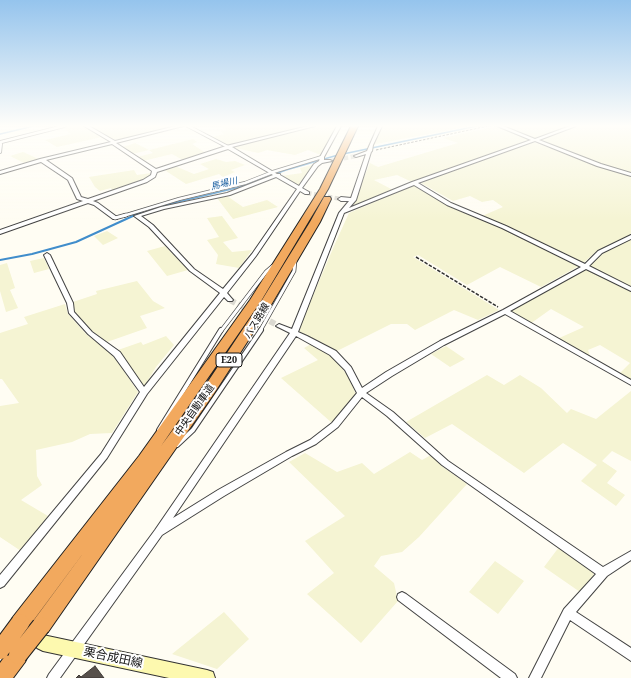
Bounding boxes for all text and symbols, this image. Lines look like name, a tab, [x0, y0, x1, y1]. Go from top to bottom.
water label: 馬場川	[210, 175, 238, 193]
street label: バス路線	[242, 301, 272, 341]
road number: E20	[216, 353, 242, 367]
street label: 中央自動車道	[173, 382, 217, 438]
street label: 栗合成田線	[82, 645, 144, 671]

